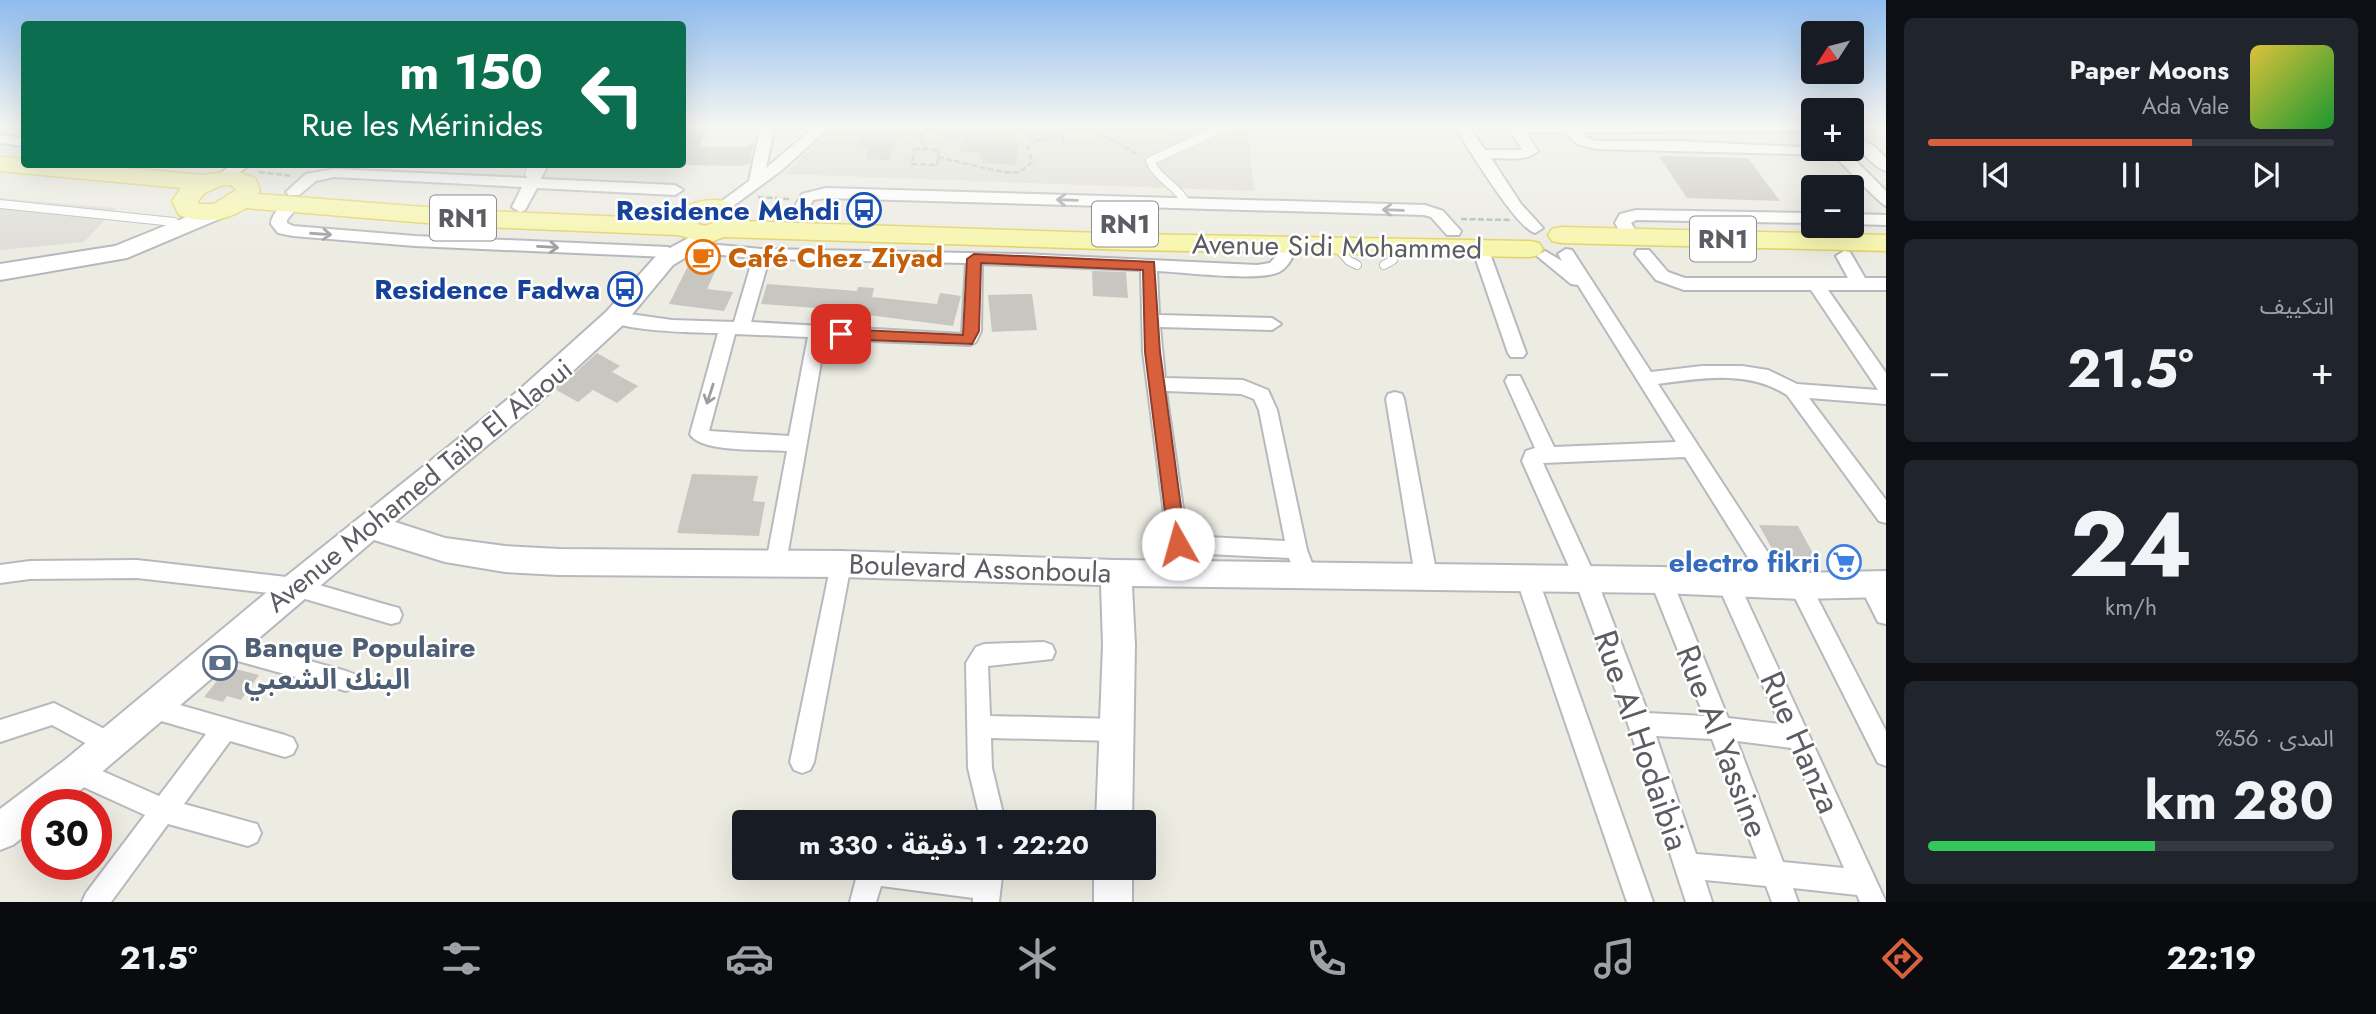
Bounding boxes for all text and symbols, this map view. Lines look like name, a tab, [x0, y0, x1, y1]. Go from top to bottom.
north arrow	[1801, 21, 1864, 84]
map controls	[1801, 21, 1864, 238]
text: 150 m	[399, 37, 543, 107]
icon: left	[567, 49, 658, 140]
text: Paper Moons	[2069, 51, 2229, 89]
text: Ada Vale	[2142, 89, 2229, 123]
button: +	[1801, 98, 1864, 161]
text: Rue les Mérinides	[301, 102, 543, 148]
icon: previous	[1977, 156, 2015, 194]
icon: pause	[2112, 156, 2150, 194]
icon: next	[2247, 156, 2285, 194]
button: −	[1801, 175, 1864, 238]
place label: Residence Mehdi	[616, 190, 840, 231]
bus stop icon: Residence Mehdi	[845, 191, 883, 229]
one-way arrow	[1056, 194, 1079, 207]
road number: RN1	[430, 196, 496, 240]
road number: RN1	[1092, 202, 1158, 246]
one-way arrow	[1381, 203, 1404, 216]
road number: RN1	[1690, 216, 1756, 262]
street label: Avenue Sidi Mohammed	[1192, 223, 1482, 270]
one-way arrow	[310, 228, 332, 241]
place label: Café Chez Ziyad	[728, 237, 943, 278]
cafe icon: Café Chez Ziyad	[684, 238, 722, 276]
one-way arrow	[537, 240, 560, 253]
place label: Residence Fadwa	[374, 269, 600, 310]
bus stop icon: Residence Fadwa	[606, 270, 644, 308]
text: التكييف	[2260, 289, 2334, 323]
pin	[811, 304, 871, 364]
icon: arrive	[822, 315, 860, 353]
text: 21.5°	[2067, 331, 2194, 407]
text: −	[1928, 343, 1950, 398]
text: +	[2311, 343, 2334, 398]
street label: Avenue Mohamed Taïb El Alaoui	[257, 349, 581, 622]
one-way arrow	[703, 383, 716, 405]
text: 24	[2069, 479, 2193, 610]
position arrow	[1141, 507, 1215, 581]
place label: electro fikri	[1669, 542, 1820, 583]
street label: Boulevard Assonboula	[848, 543, 1112, 594]
supermarket icon: electro fikri	[1825, 543, 1863, 581]
text: km/h	[2105, 590, 2157, 624]
street label: Rue Al Hodaibia	[1582, 624, 1701, 857]
place label: Banque Populaire البنك الشعبي	[244, 627, 476, 701]
street label: Rue Al Yassine	[1664, 638, 1781, 844]
bank icon: Banque Populaire البنك الشعبي	[201, 644, 239, 682]
street label: Rue Hanza	[1748, 664, 1853, 821]
text: المدى · 56%	[2215, 721, 2334, 755]
text: 280 km	[2145, 763, 2334, 839]
speed limit sign: 30	[21, 789, 112, 880]
text: 22:20 · 1 دقيقة · 330 m	[799, 826, 1089, 864]
icon: filters	[437, 934, 486, 983]
icon: car	[725, 934, 774, 983]
icon: climate	[1013, 934, 1062, 983]
icon: phone	[1302, 934, 1351, 983]
icon: music	[1590, 934, 1639, 983]
icon: directions	[1878, 934, 1927, 983]
text: 21.5°	[120, 935, 197, 981]
text: 22:19	[2166, 935, 2256, 981]

